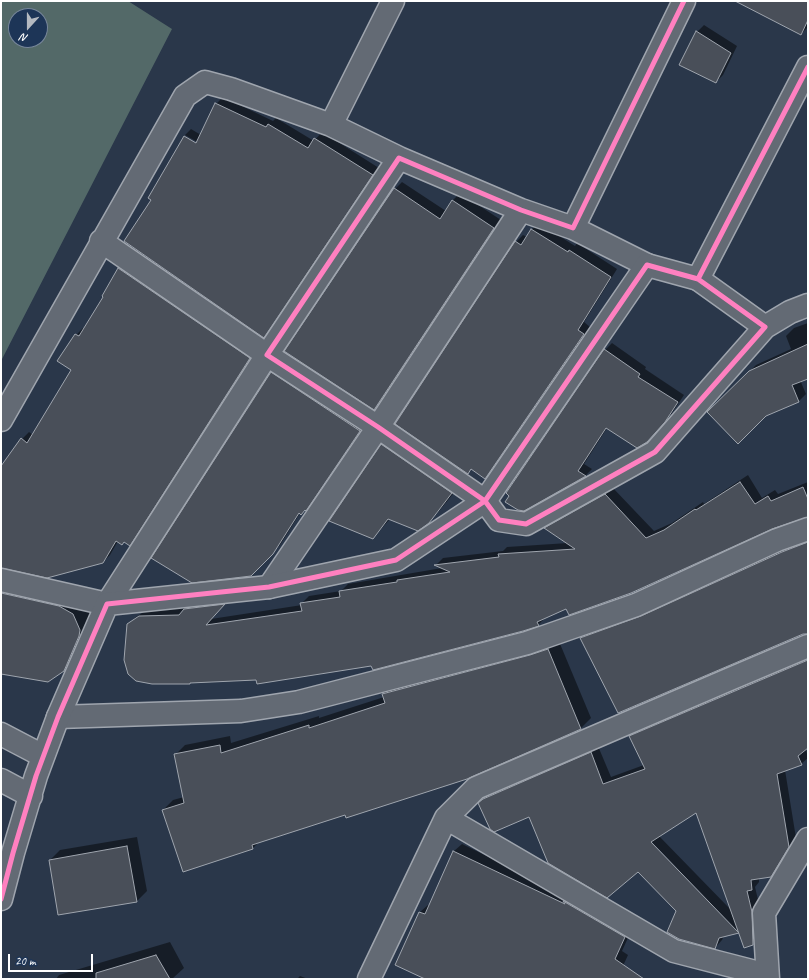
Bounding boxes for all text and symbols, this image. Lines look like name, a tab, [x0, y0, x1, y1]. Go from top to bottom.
north arrow	[8, 8, 48, 48]
text: N	[18, 31, 30, 46]
scale bar	[10, 946, 95, 972]
text: 20 m	[15, 953, 35, 969]

